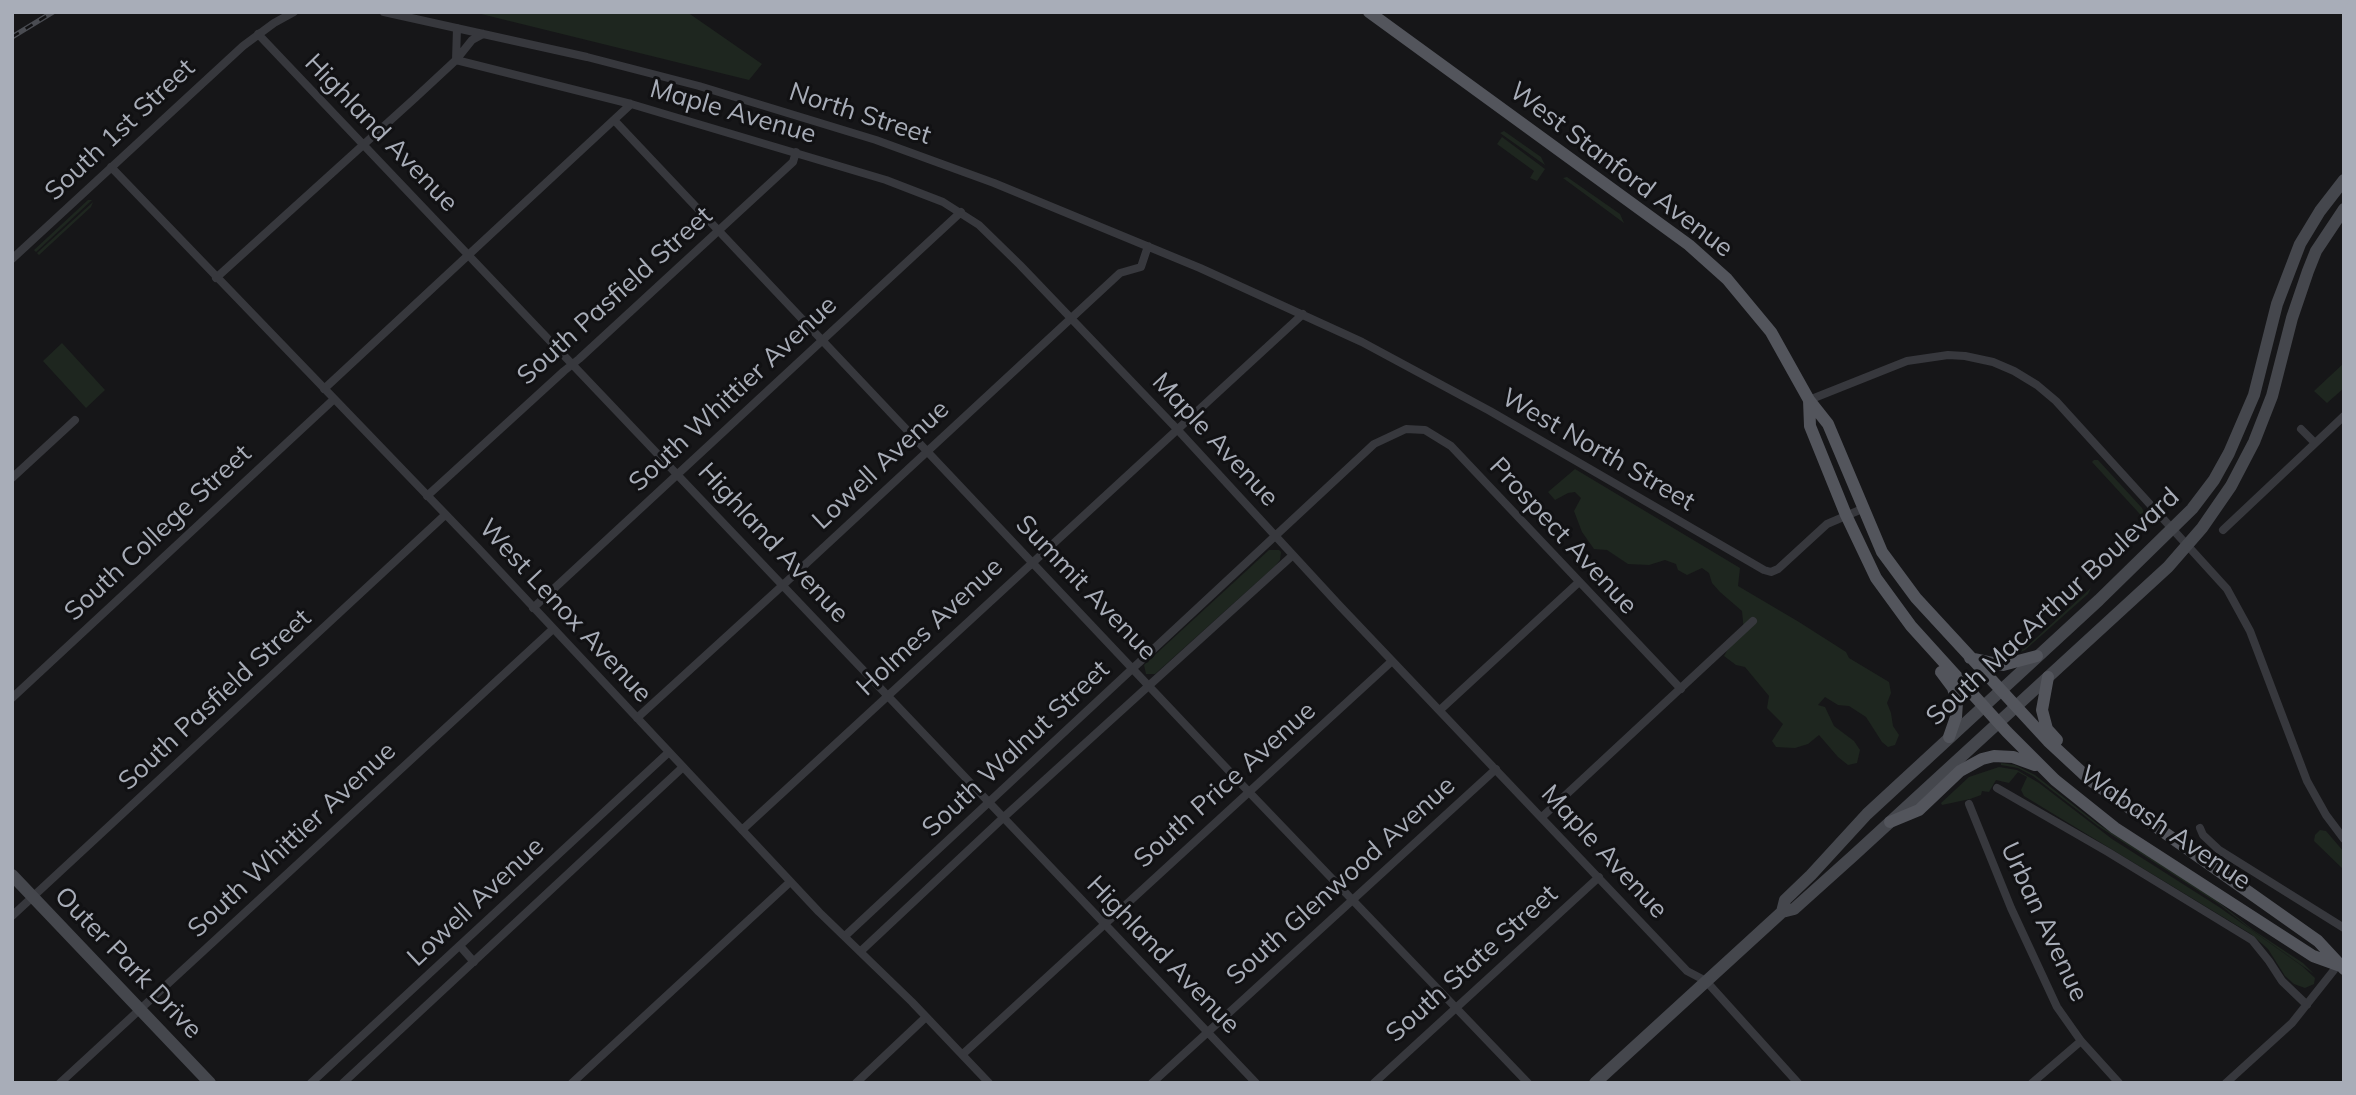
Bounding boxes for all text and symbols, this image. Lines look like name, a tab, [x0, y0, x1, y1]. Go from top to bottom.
street label: Highland Avenue	[298, 48, 464, 218]
street label: South 1st Street	[39, 53, 201, 207]
street label: Maple Avenue	[646, 73, 820, 151]
street label: North Street	[785, 76, 935, 152]
street label: West Stanford Avenue	[1503, 76, 1739, 264]
street label: South Pasfield Street	[511, 200, 719, 392]
street label: South Whittier Avenue	[623, 290, 843, 498]
street label: Maple Avenue	[1145, 367, 1285, 513]
street label: West North Street	[1496, 382, 1700, 518]
street label: Lowell Avenue	[806, 394, 956, 536]
street label: South College Street	[58, 438, 258, 628]
street label: Prospect Avenue	[1482, 451, 1644, 621]
street label: Highland Avenue	[691, 457, 855, 629]
street label: South MacArthur Boulevard	[1920, 482, 2186, 732]
street label: Summit Avenue	[1009, 509, 1163, 667]
street label: West Lenox Avenue	[472, 513, 658, 709]
street label: Holmes Avenue	[851, 551, 1009, 703]
street label: South Pasfield Street	[112, 603, 318, 797]
street label: South Walnut Street	[916, 654, 1116, 844]
street label: South Price Avenue	[1128, 695, 1322, 875]
street label: South Whittier Avenue	[182, 736, 402, 944]
street label: Wabash Avenue	[2073, 759, 2257, 897]
street label: South Glenwood Avenue	[1220, 770, 1462, 992]
street label: Maple Avenue	[1534, 779, 1674, 925]
street label: Lowell Avenue	[401, 831, 551, 973]
street label: Urban Avenue	[1993, 837, 2095, 1007]
street label: Highland Avenue	[1080, 870, 1246, 1040]
street label: South State Street	[1380, 879, 1564, 1049]
street label: Outer Park Drive	[48, 881, 208, 1045]

